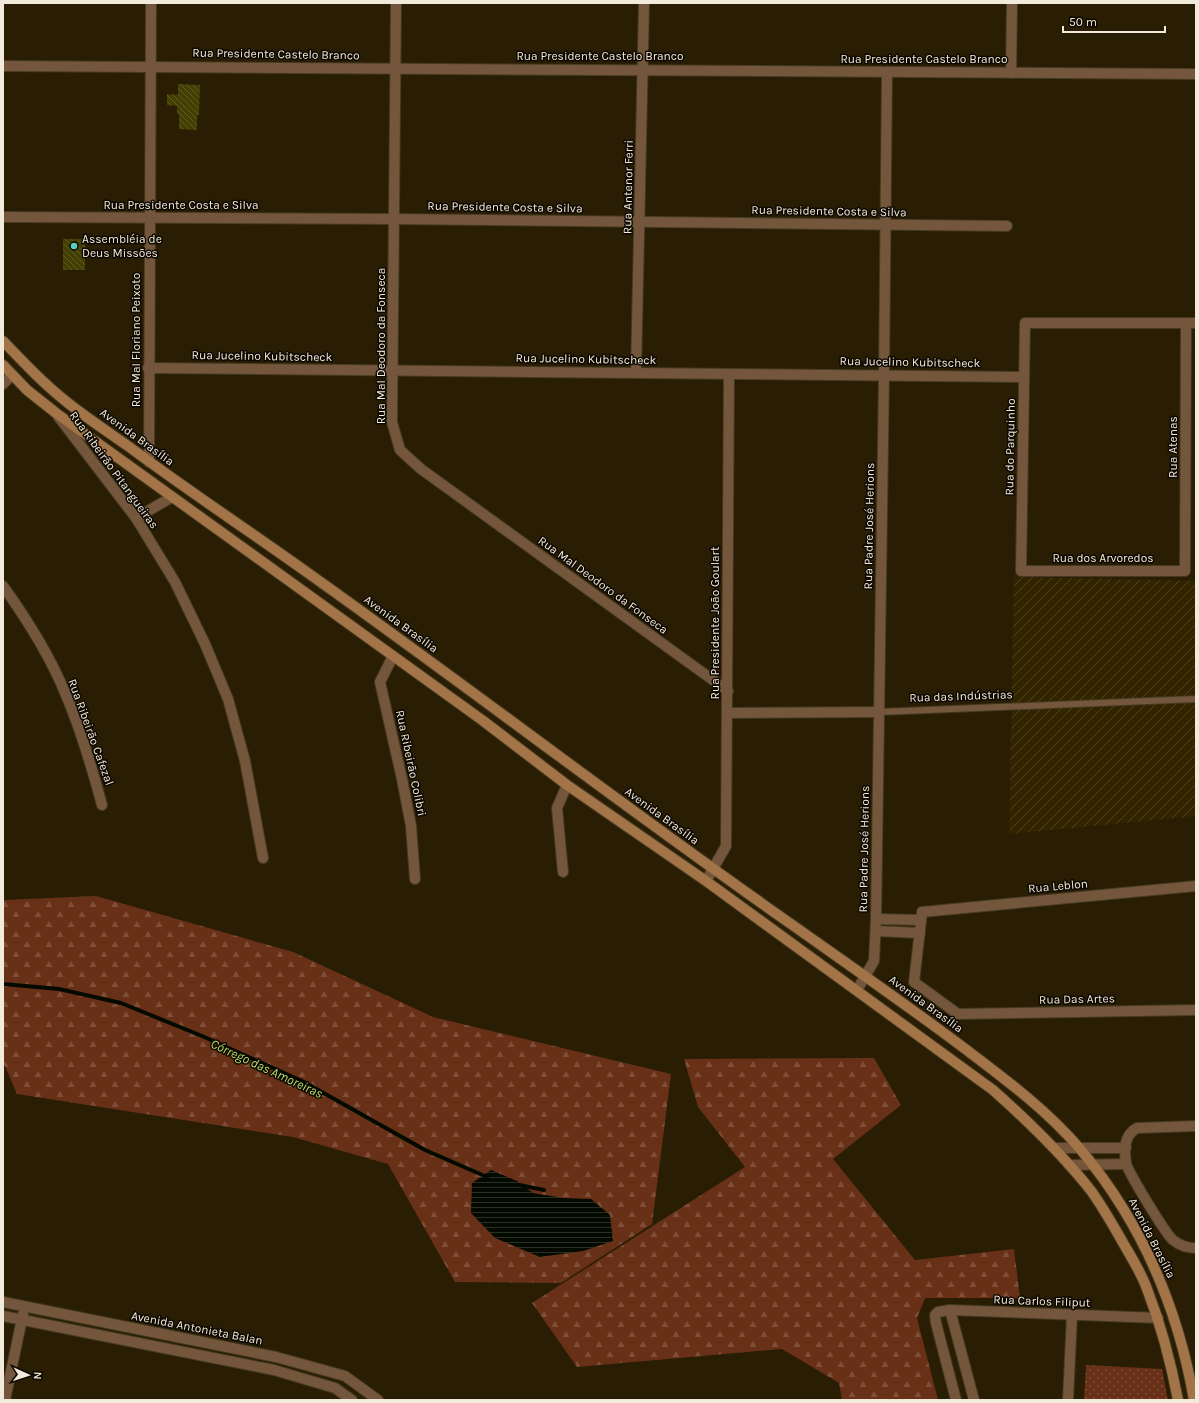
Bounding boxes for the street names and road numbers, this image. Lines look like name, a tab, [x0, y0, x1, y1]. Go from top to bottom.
street label: Rua Presidente Castelo Branco	[192, 46, 360, 62]
street label: Rua Presidente Castelo Branco	[516, 49, 684, 63]
street label: Rua Presidente Castelo Branco	[840, 52, 1008, 66]
street label: Rua Antenor Ferri	[620, 140, 636, 234]
street label: Rua Presidente Costa e Silva	[103, 198, 259, 212]
street label: Rua Presidente Costa e Silva	[427, 199, 583, 215]
street label: Rua Presidente Costa e Silva	[751, 203, 907, 219]
street label: Rua Mal Deodoro da Fonseca	[374, 268, 388, 424]
street label: Rua Mal Floriano Peixoto	[129, 273, 143, 407]
street label: Rua Jucelino Kubitscheck	[192, 348, 333, 364]
street label: Rua Jucelino Kubitscheck	[516, 351, 657, 367]
street label: Rua Jucelino Kubitscheck	[840, 354, 981, 370]
street label: Rua do Parquinho	[1002, 398, 1018, 496]
street label: Avenida Brasília	[97, 405, 177, 469]
street label: Rua Ribeirão Pitangueiras	[67, 409, 161, 531]
street label: Rua Atenas	[1166, 416, 1180, 478]
street label: Rua Padre José Herions	[861, 463, 877, 589]
street label: Rua Mal Deodoro da Fonseca	[535, 533, 671, 637]
street label: Rua Presidente João Goulart	[708, 546, 722, 699]
street label: Rua dos Arvoredos	[1052, 551, 1154, 565]
street label: Avenida Brasília	[361, 592, 441, 656]
street label: Rua Ribeirão Cafezal	[65, 677, 117, 787]
street label: Rua das Indústrias	[909, 687, 1013, 705]
street label: Rua Ribeirão Colibri	[393, 709, 429, 817]
street label: Avenida Brasília	[622, 784, 702, 848]
street label: Rua Padre José Herions	[856, 786, 872, 912]
street label: Rua Leblon	[1027, 876, 1089, 896]
street label: Avenida Brasília	[886, 972, 966, 1036]
street label: Rua Das Artes	[1039, 991, 1115, 1007]
street label: Avenida Brasília	[1126, 1196, 1178, 1280]
street label: Rua Carlos Filiput	[993, 1292, 1091, 1310]
street label: Avenida Antonieta Balan	[130, 1308, 264, 1348]

